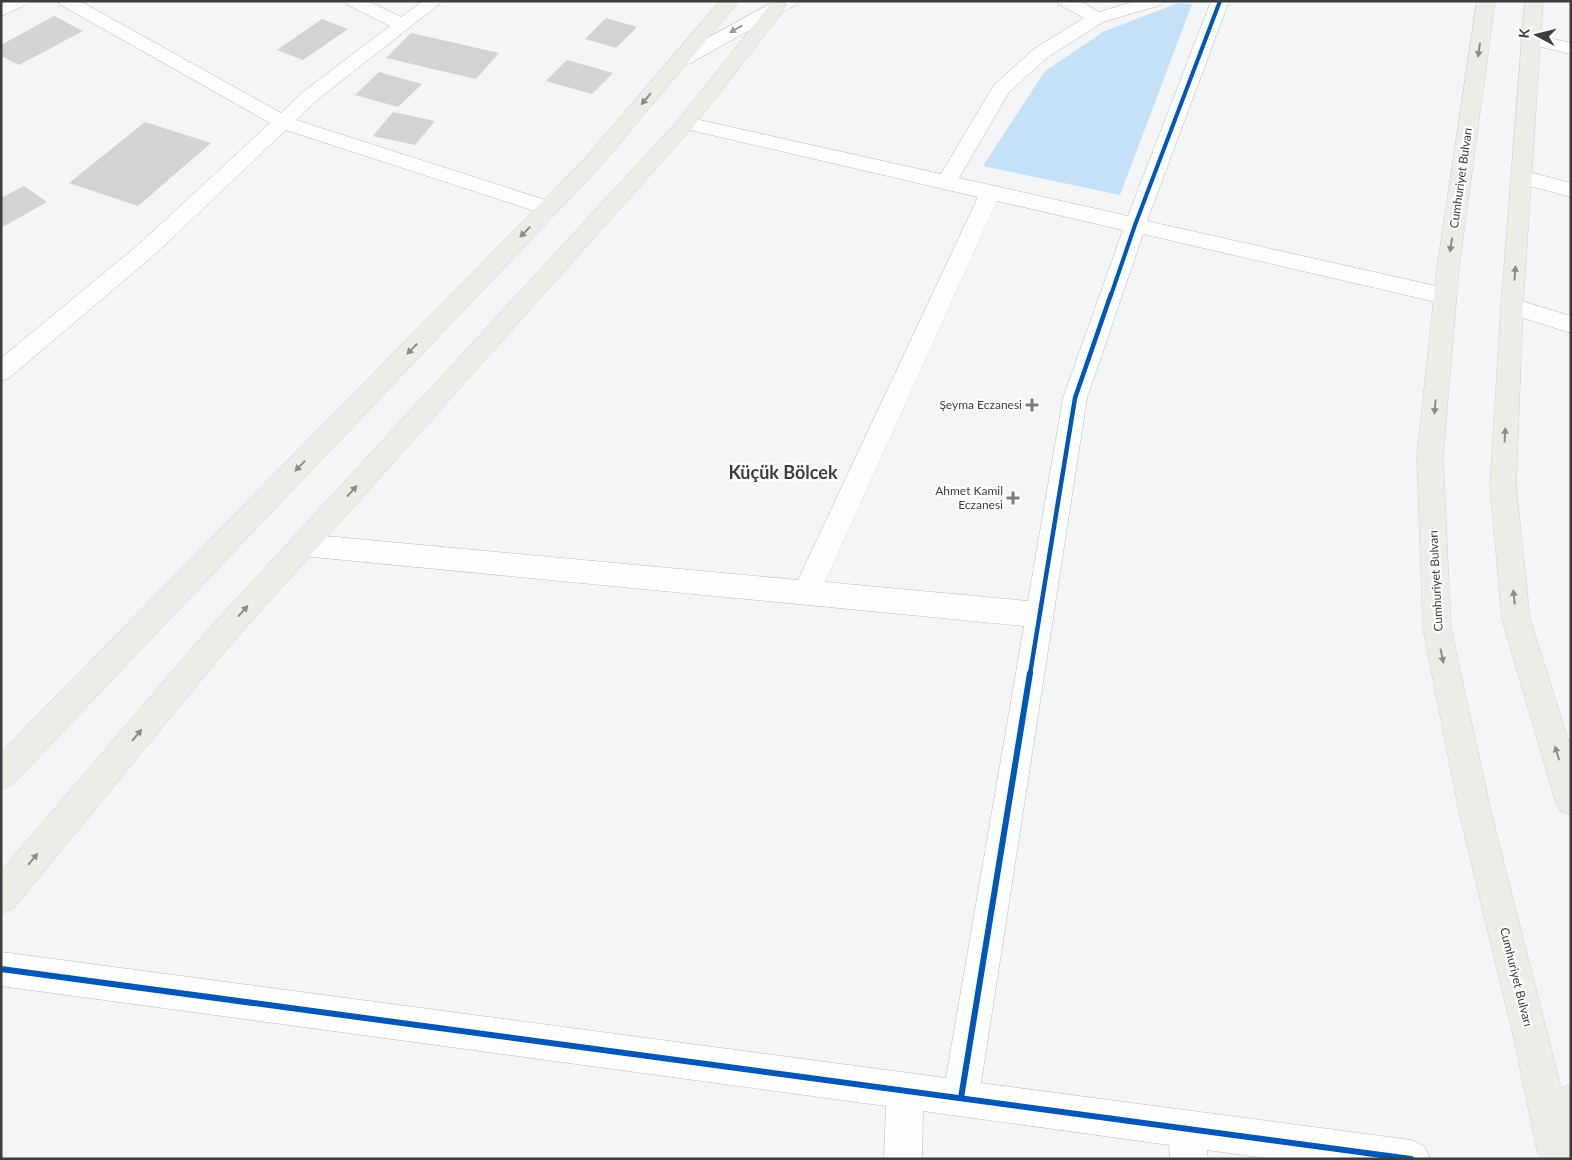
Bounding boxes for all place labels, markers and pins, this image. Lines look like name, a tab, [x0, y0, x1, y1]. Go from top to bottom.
place label: Şeyma Eczanesi	[939, 397, 1022, 412]
marker: Şeyma Eczanesi	[1026, 399, 1038, 411]
place label: Ahmet Kamil Eczanesi	[935, 483, 1003, 512]
marker: Ahmet Kamil Eczanesi	[1007, 492, 1019, 504]

